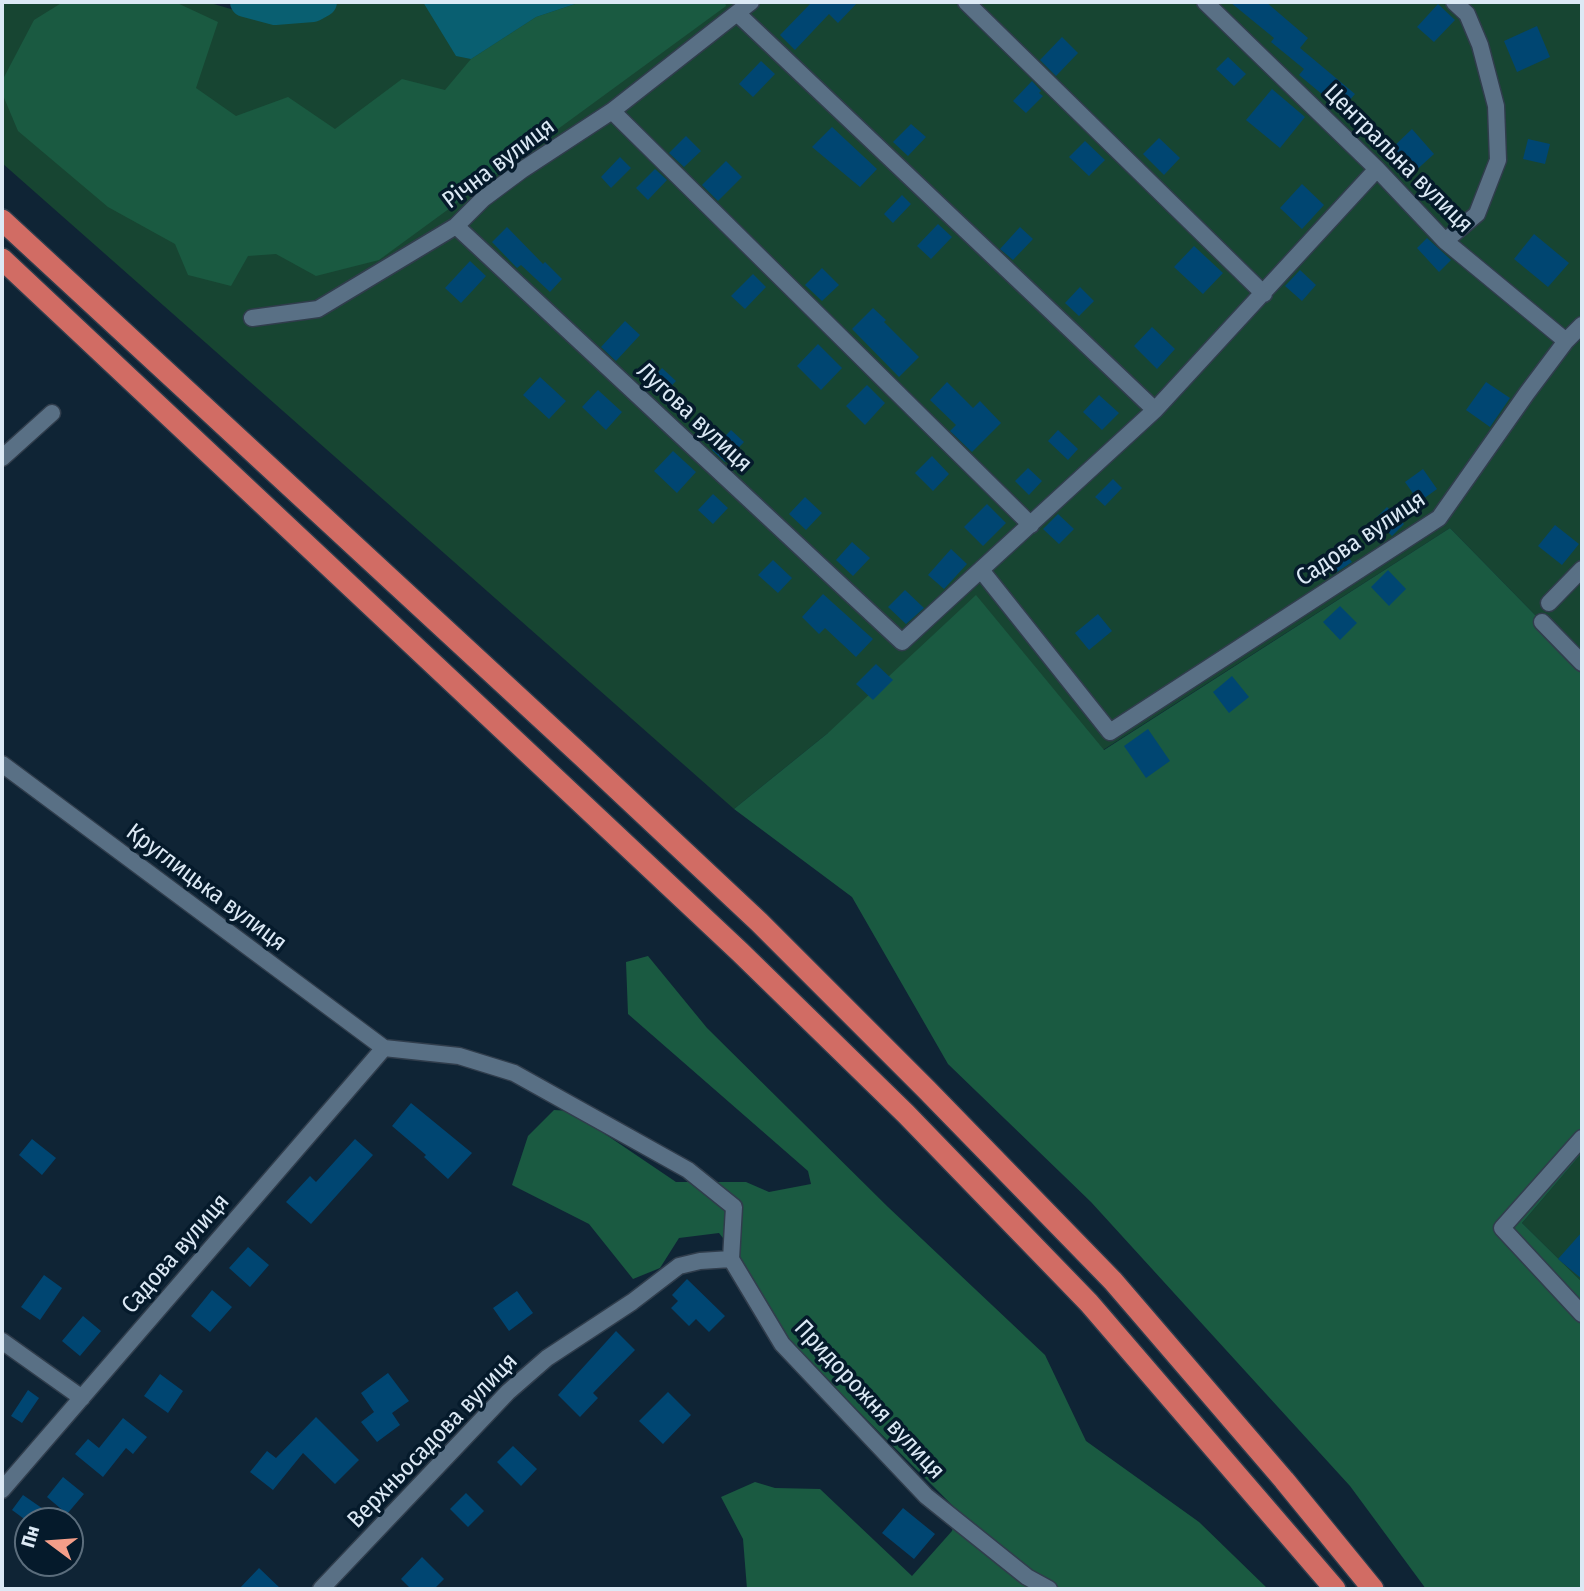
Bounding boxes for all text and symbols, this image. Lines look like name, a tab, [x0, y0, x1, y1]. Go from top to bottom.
street label: Центральна вулиця	[1318, 79, 1478, 239]
street label: Річна вулиця	[437, 113, 561, 215]
street label: Лугова вулиця	[630, 357, 758, 479]
street label: Садова вулиця	[1291, 485, 1431, 593]
street label: Круглицька вулиця	[120, 818, 292, 958]
street label: Садова вулиця	[116, 1188, 236, 1320]
street label: Придорожня вулиця	[788, 1314, 950, 1486]
street label: Верхньосадова вулиця	[342, 1347, 524, 1535]
north arrow	[14, 1507, 84, 1577]
text: Пн	[16, 1523, 44, 1550]

